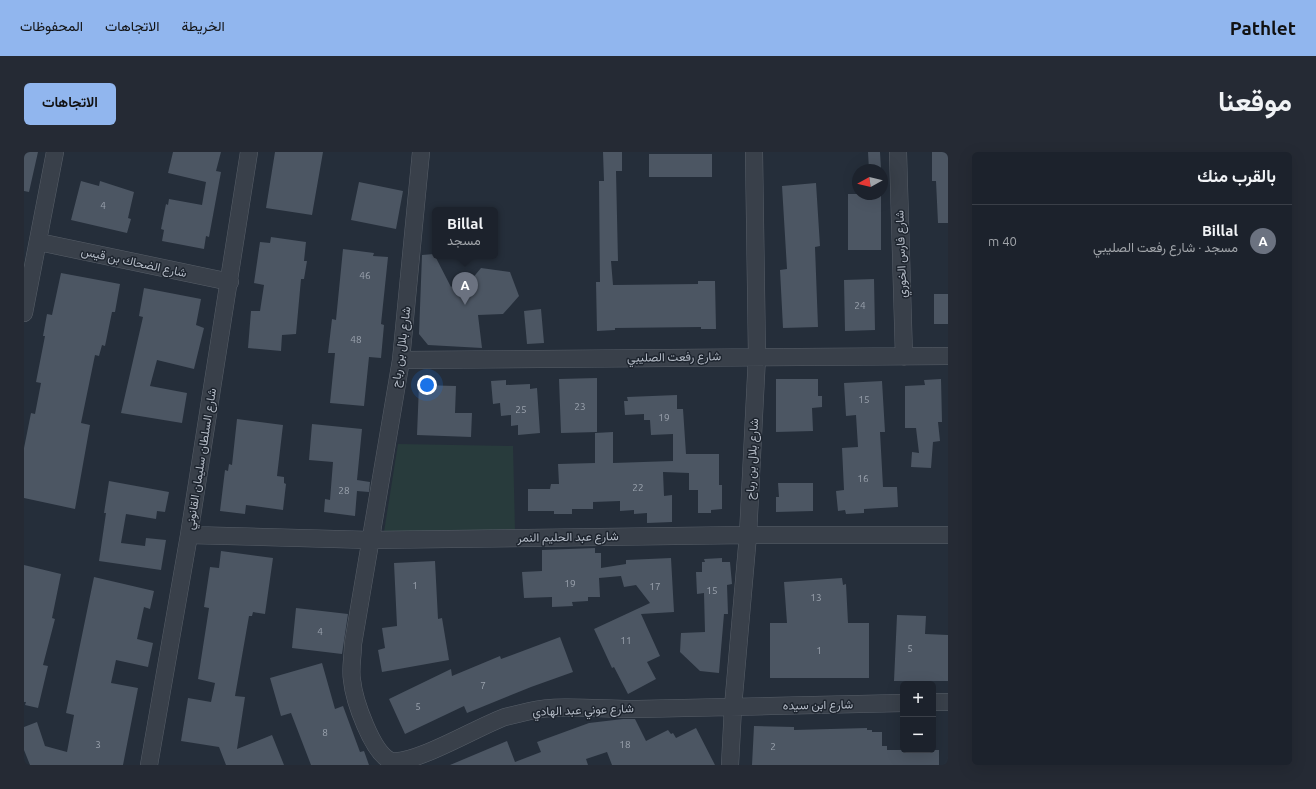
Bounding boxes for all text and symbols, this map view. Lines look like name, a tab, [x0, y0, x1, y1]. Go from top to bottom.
text: Pathlet	[1230, 17, 1296, 39]
text: المحفوظات	[20, 18, 83, 34]
text: الاتجاهات	[105, 18, 159, 34]
text: الخريطة	[181, 18, 225, 34]
button: الاتجاهات	[24, 83, 116, 125]
text: موقعنا	[1218, 85, 1292, 116]
north arrow	[852, 164, 888, 200]
text: بالقرب منك	[1197, 166, 1276, 185]
house number: 4	[100, 200, 106, 211]
popup	[432, 207, 498, 259]
street label: شارع فارس الخوري	[892, 210, 913, 298]
text: Billal	[447, 215, 483, 232]
text: Billal	[1202, 222, 1238, 239]
text: مسجد	[447, 233, 481, 247]
text: 40 m	[988, 234, 1017, 248]
text: A	[1258, 234, 1268, 248]
text: مسجد · شارع رفعت الصليبي	[1093, 240, 1238, 254]
street label: شارع الضحاك بن قيس	[79, 244, 188, 282]
house number: 46	[359, 270, 371, 281]
pin: A	[452, 272, 478, 305]
house number: 24	[854, 300, 866, 311]
street label: شارع بلال بن رباح	[388, 306, 416, 389]
house number: 48	[350, 334, 362, 345]
street label: شارع رفعت الصليبي	[627, 349, 721, 368]
your location	[417, 375, 437, 395]
street label: شارع السلطان سليمان القانوني	[183, 387, 222, 531]
house number: 15	[858, 394, 870, 405]
house number: 23	[574, 401, 586, 412]
house number: 25	[515, 404, 527, 415]
house number: 19	[658, 412, 670, 423]
street label: شارع بلال بن رباح	[743, 418, 763, 500]
house number: 16	[857, 473, 869, 484]
house number: 22	[632, 482, 644, 493]
house number: 28	[338, 485, 350, 496]
street label: شارع عبد الحليم النمر	[516, 529, 619, 547]
house number: 19	[564, 578, 576, 589]
house number: 1	[412, 580, 418, 591]
house number: 17	[649, 581, 661, 592]
house number: 15	[706, 585, 718, 596]
house number: 13	[810, 592, 822, 603]
house number: 4	[317, 626, 323, 637]
house number: 11	[620, 635, 632, 646]
house number: 5	[907, 643, 913, 654]
house number: 1	[816, 645, 822, 656]
house number: 7	[480, 680, 486, 691]
map controls	[900, 681, 936, 753]
button: +	[900, 681, 936, 717]
street label: شارع ابن سيده	[783, 697, 853, 715]
house number: 5	[415, 701, 421, 712]
street label: شارع عوني عبد الهادي	[532, 701, 634, 722]
button: −	[900, 717, 936, 753]
house number: 8	[322, 727, 328, 738]
house number: 3	[95, 739, 101, 750]
house number: 18	[619, 739, 631, 750]
house number: 2	[770, 741, 776, 752]

